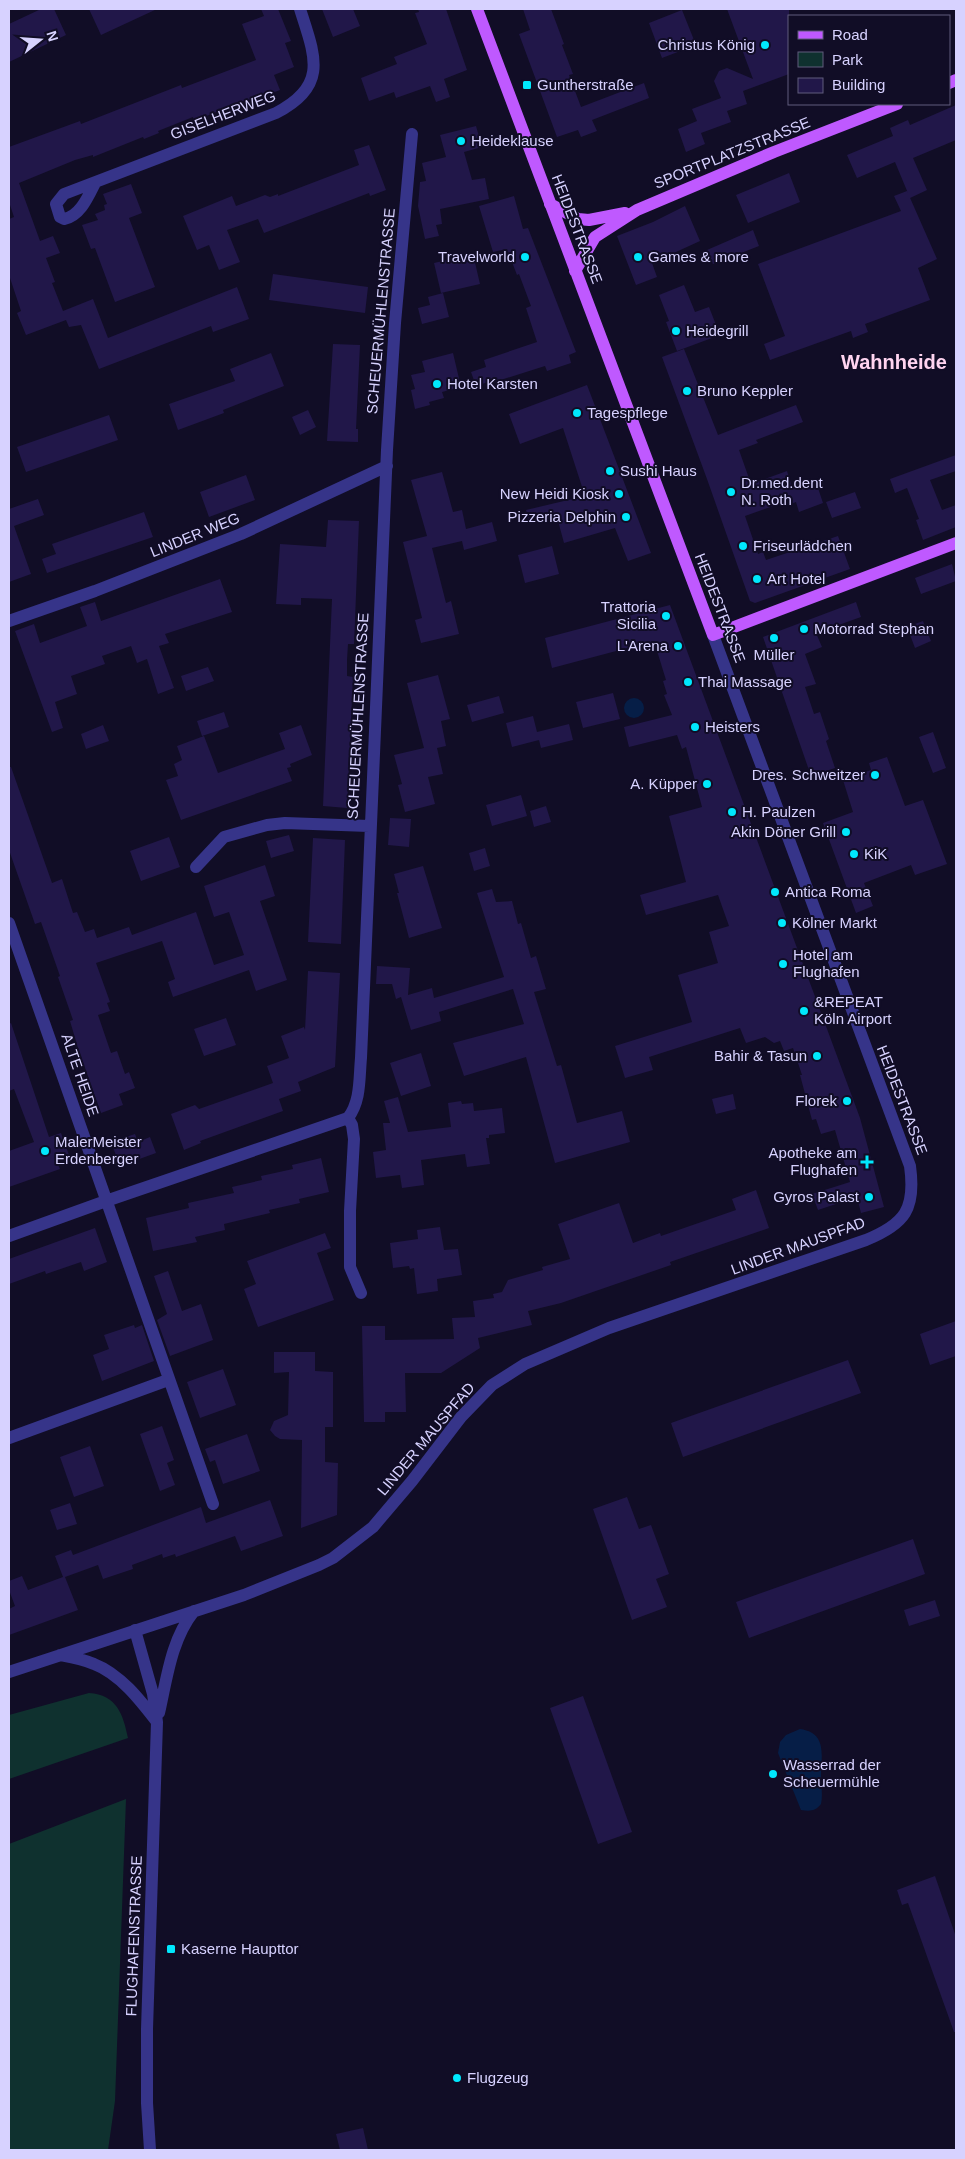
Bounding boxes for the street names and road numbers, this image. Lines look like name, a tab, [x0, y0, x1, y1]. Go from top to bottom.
street label: GISELHERWEG	[168, 87, 278, 142]
street label: SPORTPLATZSTRASSE	[651, 113, 812, 192]
street label: HEIDESTRASSE	[549, 172, 606, 286]
street label: SCHEUERMÜHLENSTRASSE	[363, 207, 398, 415]
street label: LINDER WEG	[148, 509, 242, 560]
street label: HEIDESTRASSE	[692, 551, 749, 665]
street label: SCHEUERMÜHLENSTRASSE	[344, 612, 371, 820]
street label: ALTE HEIDE	[58, 1031, 103, 1118]
street label: HEIDESTRASSE	[874, 1043, 931, 1157]
street label: LINDER MAUSPFAD	[728, 1213, 867, 1278]
street label: LINDER MAUSPFAD	[374, 1379, 478, 1498]
street label: FLUGHAFENSTRASSE	[122, 1855, 145, 2017]

